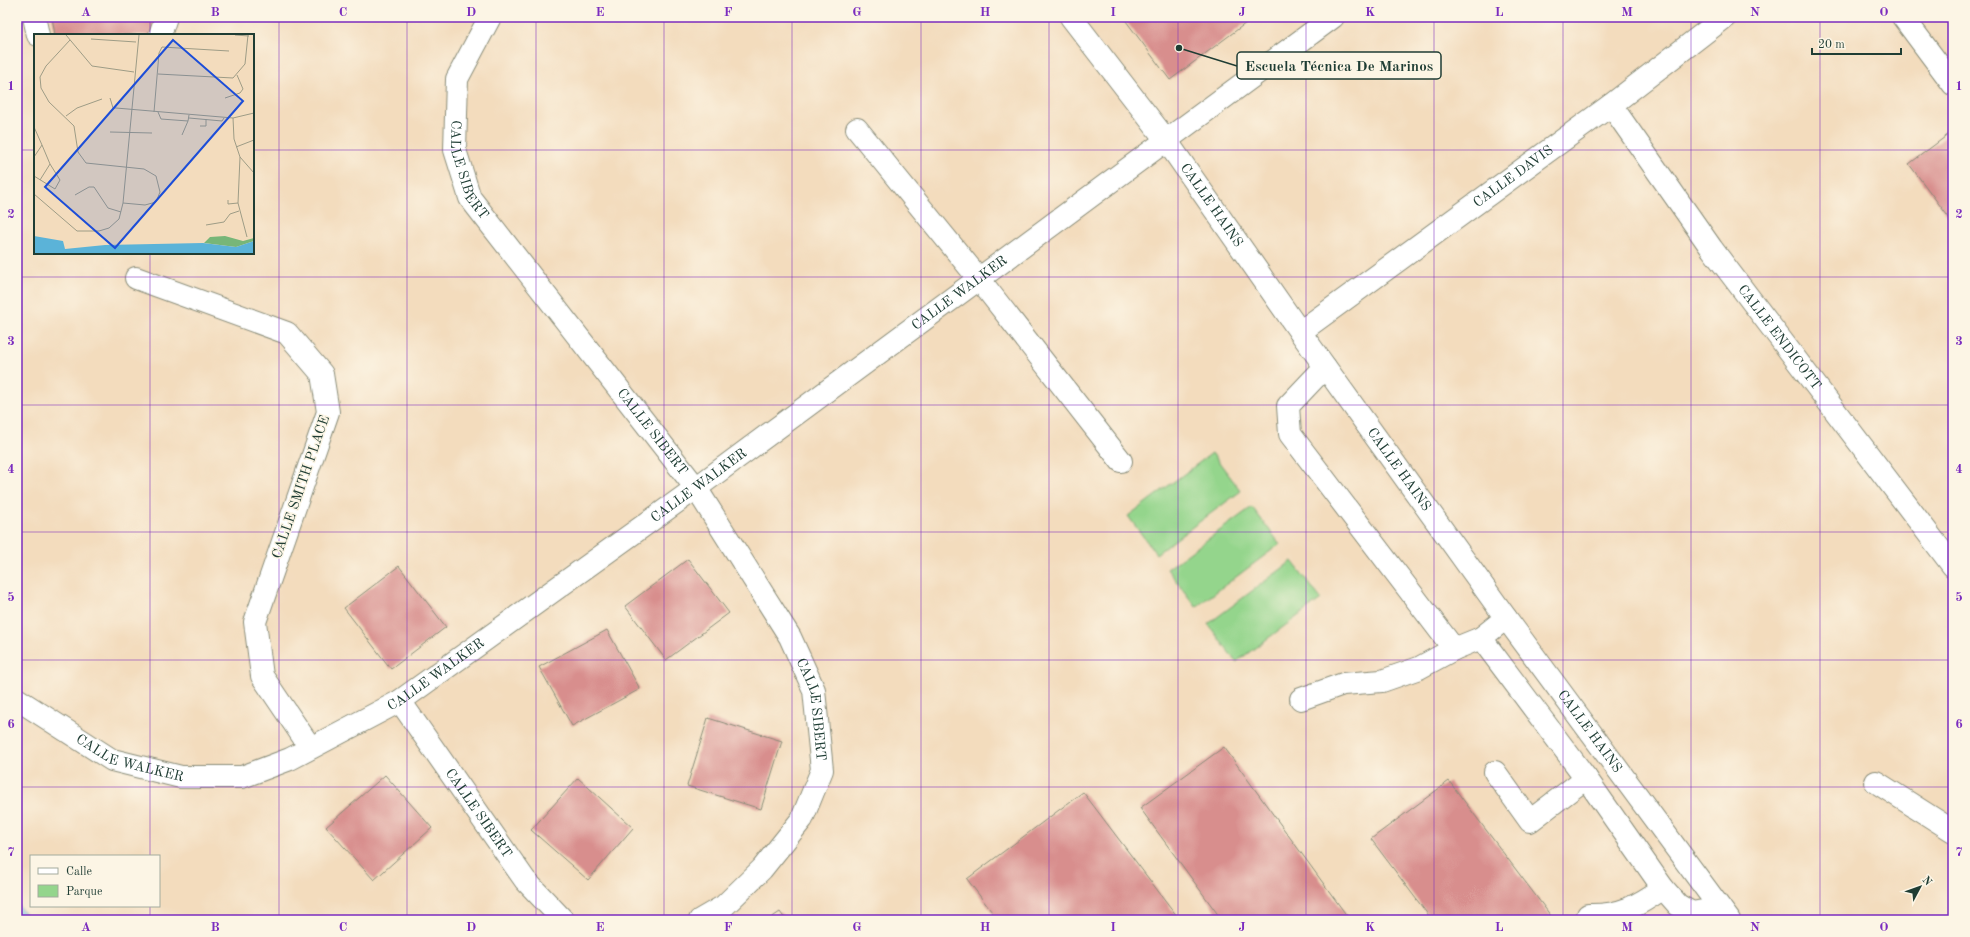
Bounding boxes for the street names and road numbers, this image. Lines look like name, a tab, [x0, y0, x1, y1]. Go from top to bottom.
street label: CALLE SIBERT	[448, 120, 491, 222]
street label: CALLE DAVIS	[1471, 143, 1556, 210]
street label: CALLE HAINS	[1178, 161, 1245, 250]
street label: CALLE WALKER	[909, 253, 1010, 333]
street label: CALLE ENDICOTT	[1735, 282, 1824, 393]
street label: CALLE SIBERT	[614, 386, 690, 478]
street label: CALLE SMITH PLACE	[270, 414, 332, 560]
street label: CALLE HAINS	[1365, 425, 1433, 514]
street label: CALLE WALKER	[648, 446, 749, 525]
street label: CALLE WALKER	[385, 636, 487, 713]
street label: CALLE SIBERT	[794, 656, 828, 761]
street label: CALLE HAINS	[1555, 688, 1625, 775]
street label: CALLE WALKER	[73, 732, 185, 784]
street label: CALLE SIBERT	[443, 766, 514, 861]

